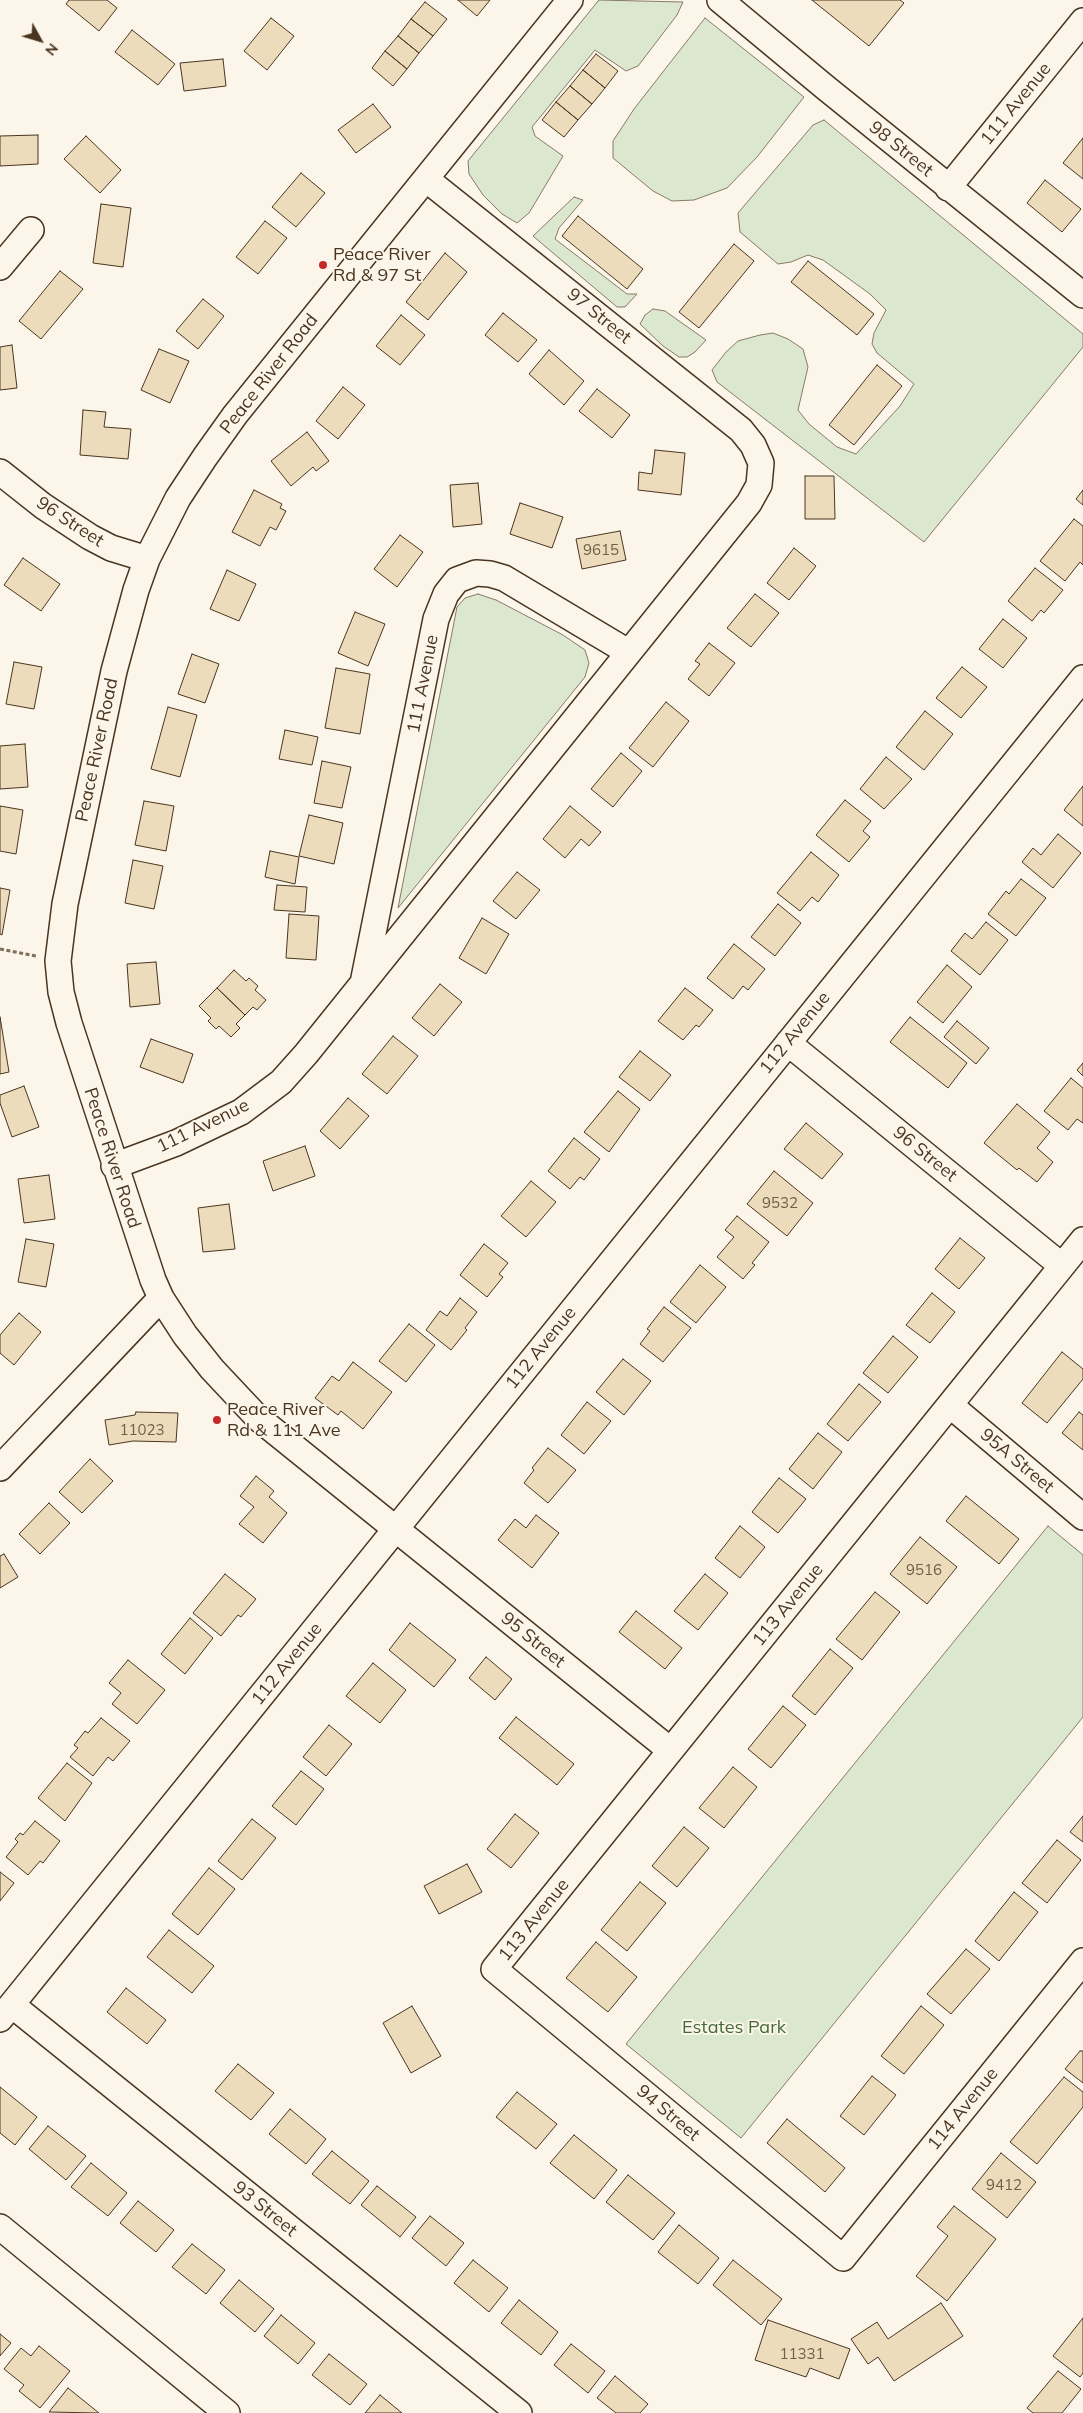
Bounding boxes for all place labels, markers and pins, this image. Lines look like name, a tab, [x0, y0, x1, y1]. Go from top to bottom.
place label: Peace River Rd & 97 St	[333, 244, 431, 286]
marker: Peace River Rd & 97 St	[317, 259, 329, 271]
place label: Peace River Rd & 111 Ave	[227, 1399, 341, 1442]
marker: Peace River Rd & 111 Ave	[211, 1414, 223, 1426]

